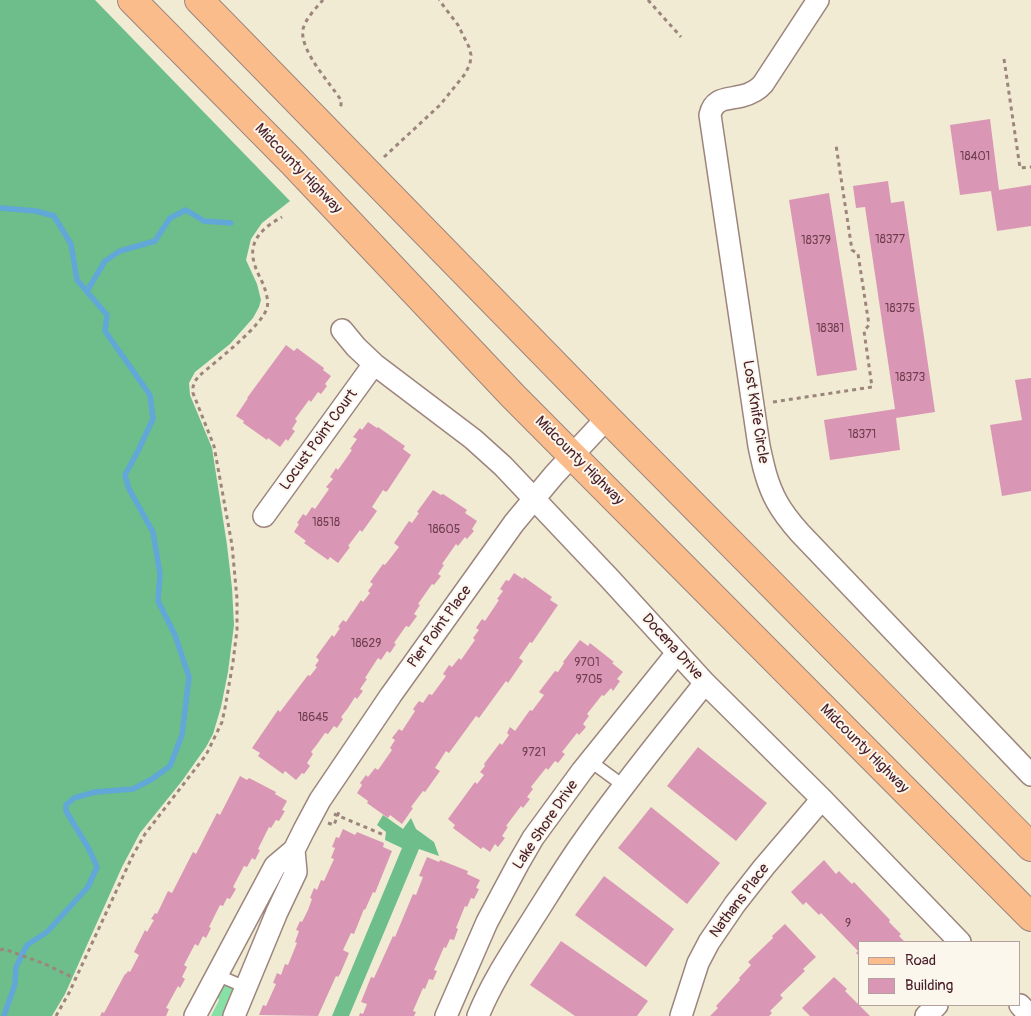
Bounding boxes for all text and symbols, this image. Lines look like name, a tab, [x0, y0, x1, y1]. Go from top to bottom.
street label: Midcounty Highway	[250, 120, 346, 218]
house number: 18401	[960, 150, 990, 164]
house number: 18377	[875, 233, 905, 247]
house number: 18379	[801, 234, 831, 248]
house number: 18375	[885, 302, 915, 316]
house number: 18381	[816, 322, 844, 336]
street label: Lost Knife Circle	[738, 359, 772, 465]
house number: 18373	[895, 371, 925, 385]
street label: Locust Point Court	[276, 386, 362, 494]
street label: Midcounty Highway	[531, 413, 627, 509]
house number: 18371	[848, 428, 876, 442]
house number: 18518	[312, 516, 340, 530]
house number: 18605	[428, 523, 460, 537]
street label: Pier Point Place	[404, 582, 476, 672]
street label: Docena Drive	[638, 610, 706, 684]
house number: 18629	[351, 637, 381, 651]
house number: 9701	[574, 656, 600, 670]
house number: 9705	[575, 673, 603, 687]
street label: Midcounty Highway	[816, 701, 912, 797]
house number: 18645	[297, 711, 329, 725]
house number: 9721	[522, 746, 546, 760]
street label: Lake Shore Drive	[509, 777, 583, 873]
street label: Nathans Place	[706, 860, 774, 942]
house number: 9	[845, 917, 851, 931]
legend	[858, 941, 1021, 1006]
text: Road	[905, 951, 936, 970]
text: Building	[905, 976, 953, 995]

